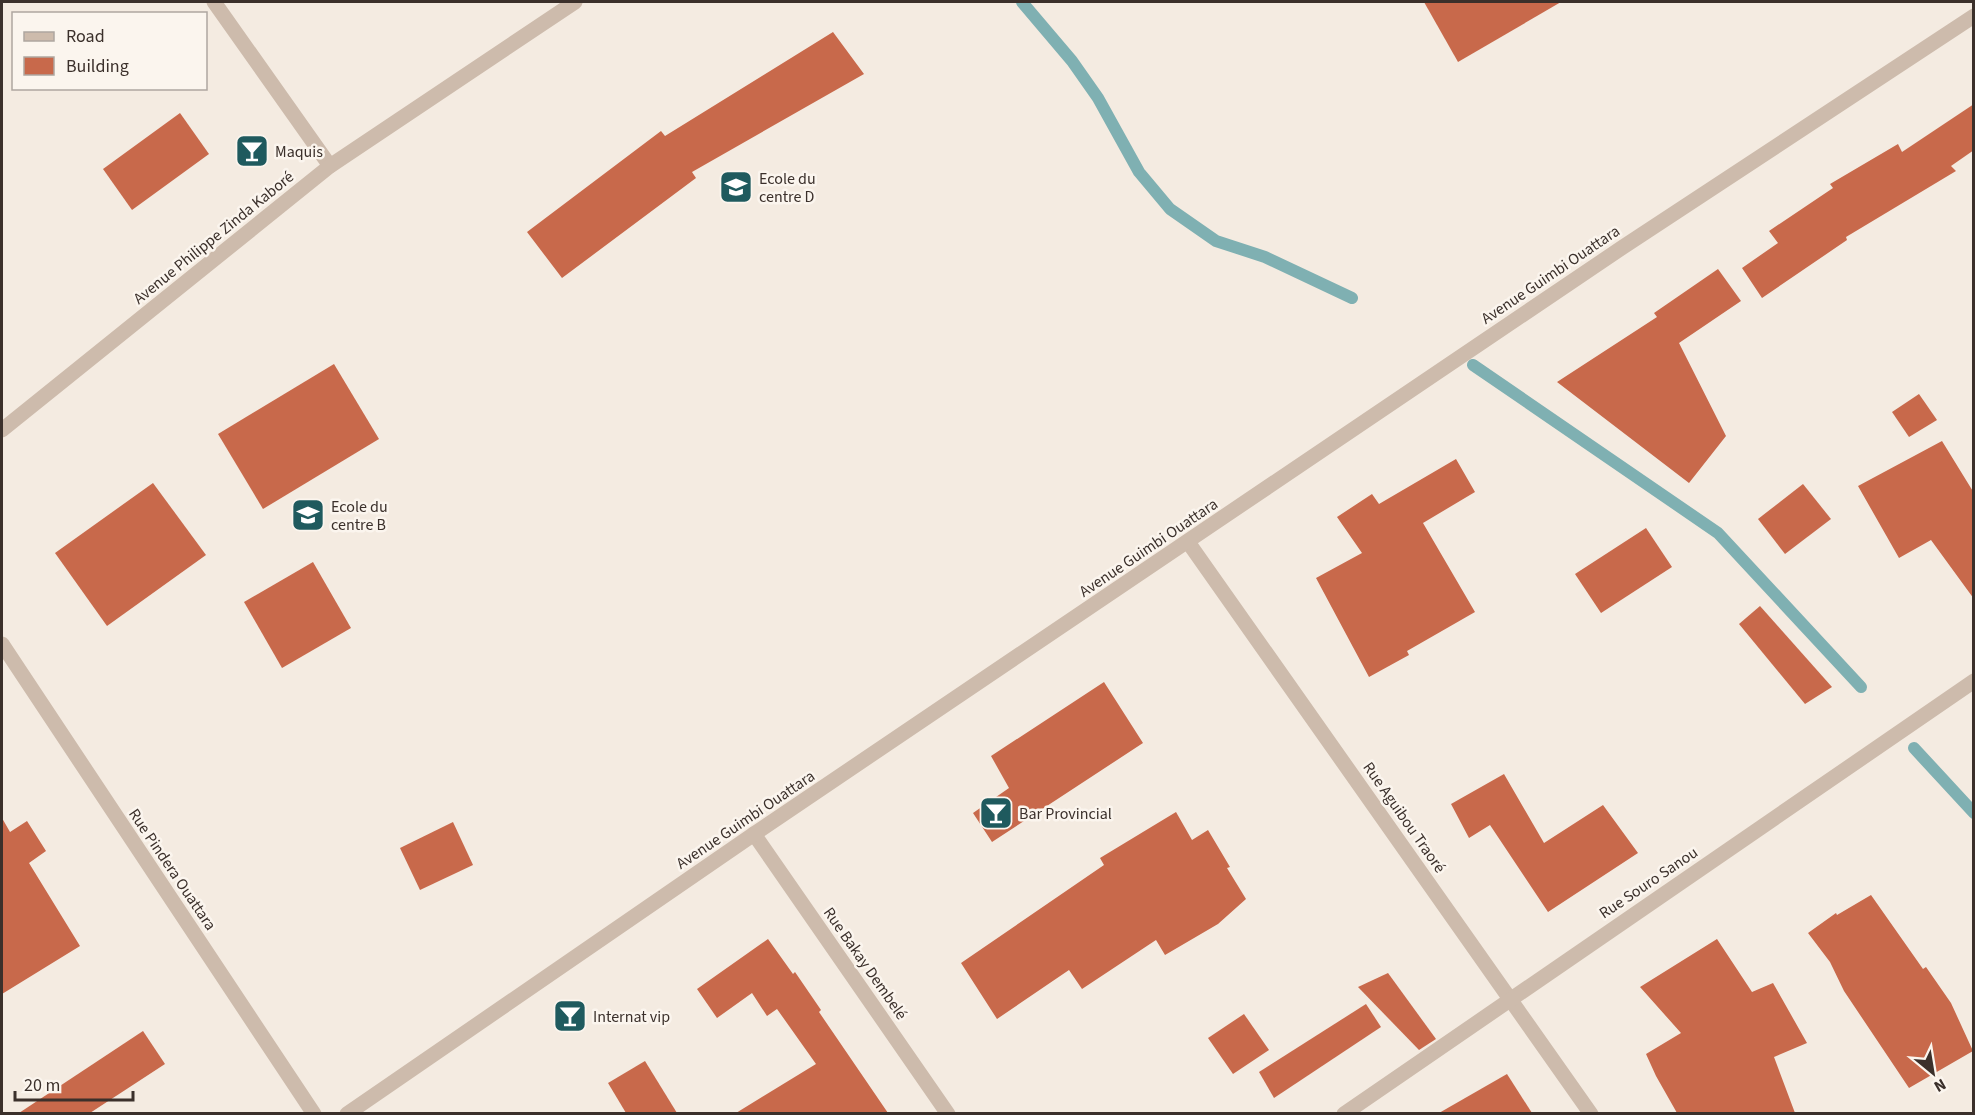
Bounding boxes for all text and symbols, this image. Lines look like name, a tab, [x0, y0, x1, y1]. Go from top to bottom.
legend	[12, 12, 207, 90]
text: Road	[66, 24, 105, 49]
text: Building	[66, 54, 129, 79]
bar icon: Maquis	[234, 133, 270, 169]
place label: Maquis	[275, 141, 323, 163]
street label: Avenue Philippe Zinda Kaboré	[129, 166, 299, 309]
place label: Ecole du centre D	[759, 168, 816, 208]
school or university icon: Ecole du centre D	[718, 169, 754, 205]
street label: Avenue Guimbi Ouattara	[1477, 220, 1624, 329]
street label: Avenue Guimbi Ouattara	[1075, 493, 1222, 602]
place label: Ecole du centre B	[331, 496, 388, 536]
school or university icon: Ecole du centre B	[290, 497, 326, 533]
street label: Rue Aguibou Traoré	[1358, 758, 1451, 878]
street label: Avenue Guimbi Ouattara	[672, 765, 819, 874]
bar icon: Bar Provincial	[978, 795, 1014, 831]
place label: Bar Provincial	[1019, 803, 1112, 825]
street label: Rue Pindera Ouattara	[123, 804, 221, 935]
street label: Rue Souro Sanou	[1595, 842, 1702, 924]
street label: Rue Bakay Dembelé	[818, 903, 912, 1024]
bar icon: Internat vip	[552, 998, 588, 1034]
place label: Internat vip	[593, 1006, 670, 1028]
north arrow	[1903, 1043, 1963, 1103]
scale bar	[15, 1064, 134, 1102]
text: 20 m	[24, 1073, 60, 1098]
text: N	[1930, 1073, 1950, 1097]

